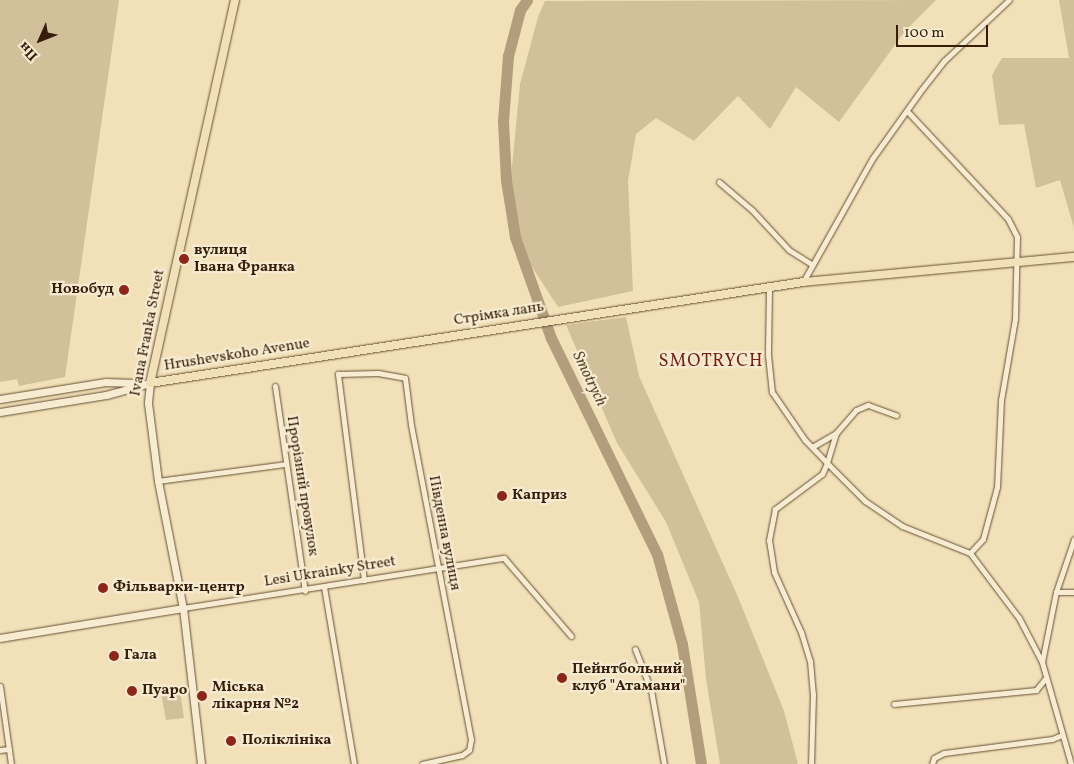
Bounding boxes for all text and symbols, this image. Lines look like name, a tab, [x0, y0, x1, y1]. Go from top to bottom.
north arrow	[15, 15, 65, 65]
scale bar	[899, 15, 992, 47]
text: 100 m	[904, 23, 944, 44]
text: Пн	[15, 37, 43, 65]
place label: вулиця Івана Франка	[194, 241, 295, 276]
marker: вулиця Івана Франка	[178, 253, 190, 265]
street label: Ivana Franka Street	[127, 268, 169, 398]
place label: Новобуд	[51, 281, 114, 299]
marker: Новобуд	[118, 284, 130, 296]
street label: Стрімка лань	[453, 298, 545, 330]
street label: Hrushevskoho Avenue	[163, 335, 311, 375]
water label: Smotrych	[567, 348, 611, 410]
district label: SMOTRYCH	[657, 351, 765, 373]
street label: Прорізний провулок	[282, 415, 322, 557]
street label: Південна вулиця	[424, 474, 464, 592]
place label: Каприз	[512, 487, 567, 505]
marker: Каприз	[496, 490, 508, 502]
street label: Lesi Ukrainky Street	[263, 553, 397, 591]
place label: Фільварки-центр	[113, 579, 245, 597]
marker: Фільварки-центр	[97, 582, 109, 594]
place label: Гала	[124, 647, 157, 665]
marker: Гала	[108, 650, 120, 662]
place label: Пейнтбольний клуб "Атамани"	[572, 660, 685, 695]
marker: Пейнтбольний клуб "Атамани"	[556, 672, 568, 684]
place label: Міська лікарня №2	[212, 678, 299, 713]
place label: Пуаро	[142, 682, 187, 700]
marker: Пуаро	[126, 685, 138, 697]
marker: Міська лікарня №2	[196, 690, 208, 702]
place label: Поліклініка	[242, 732, 331, 750]
marker: Поліклініка	[224, 734, 238, 748]

